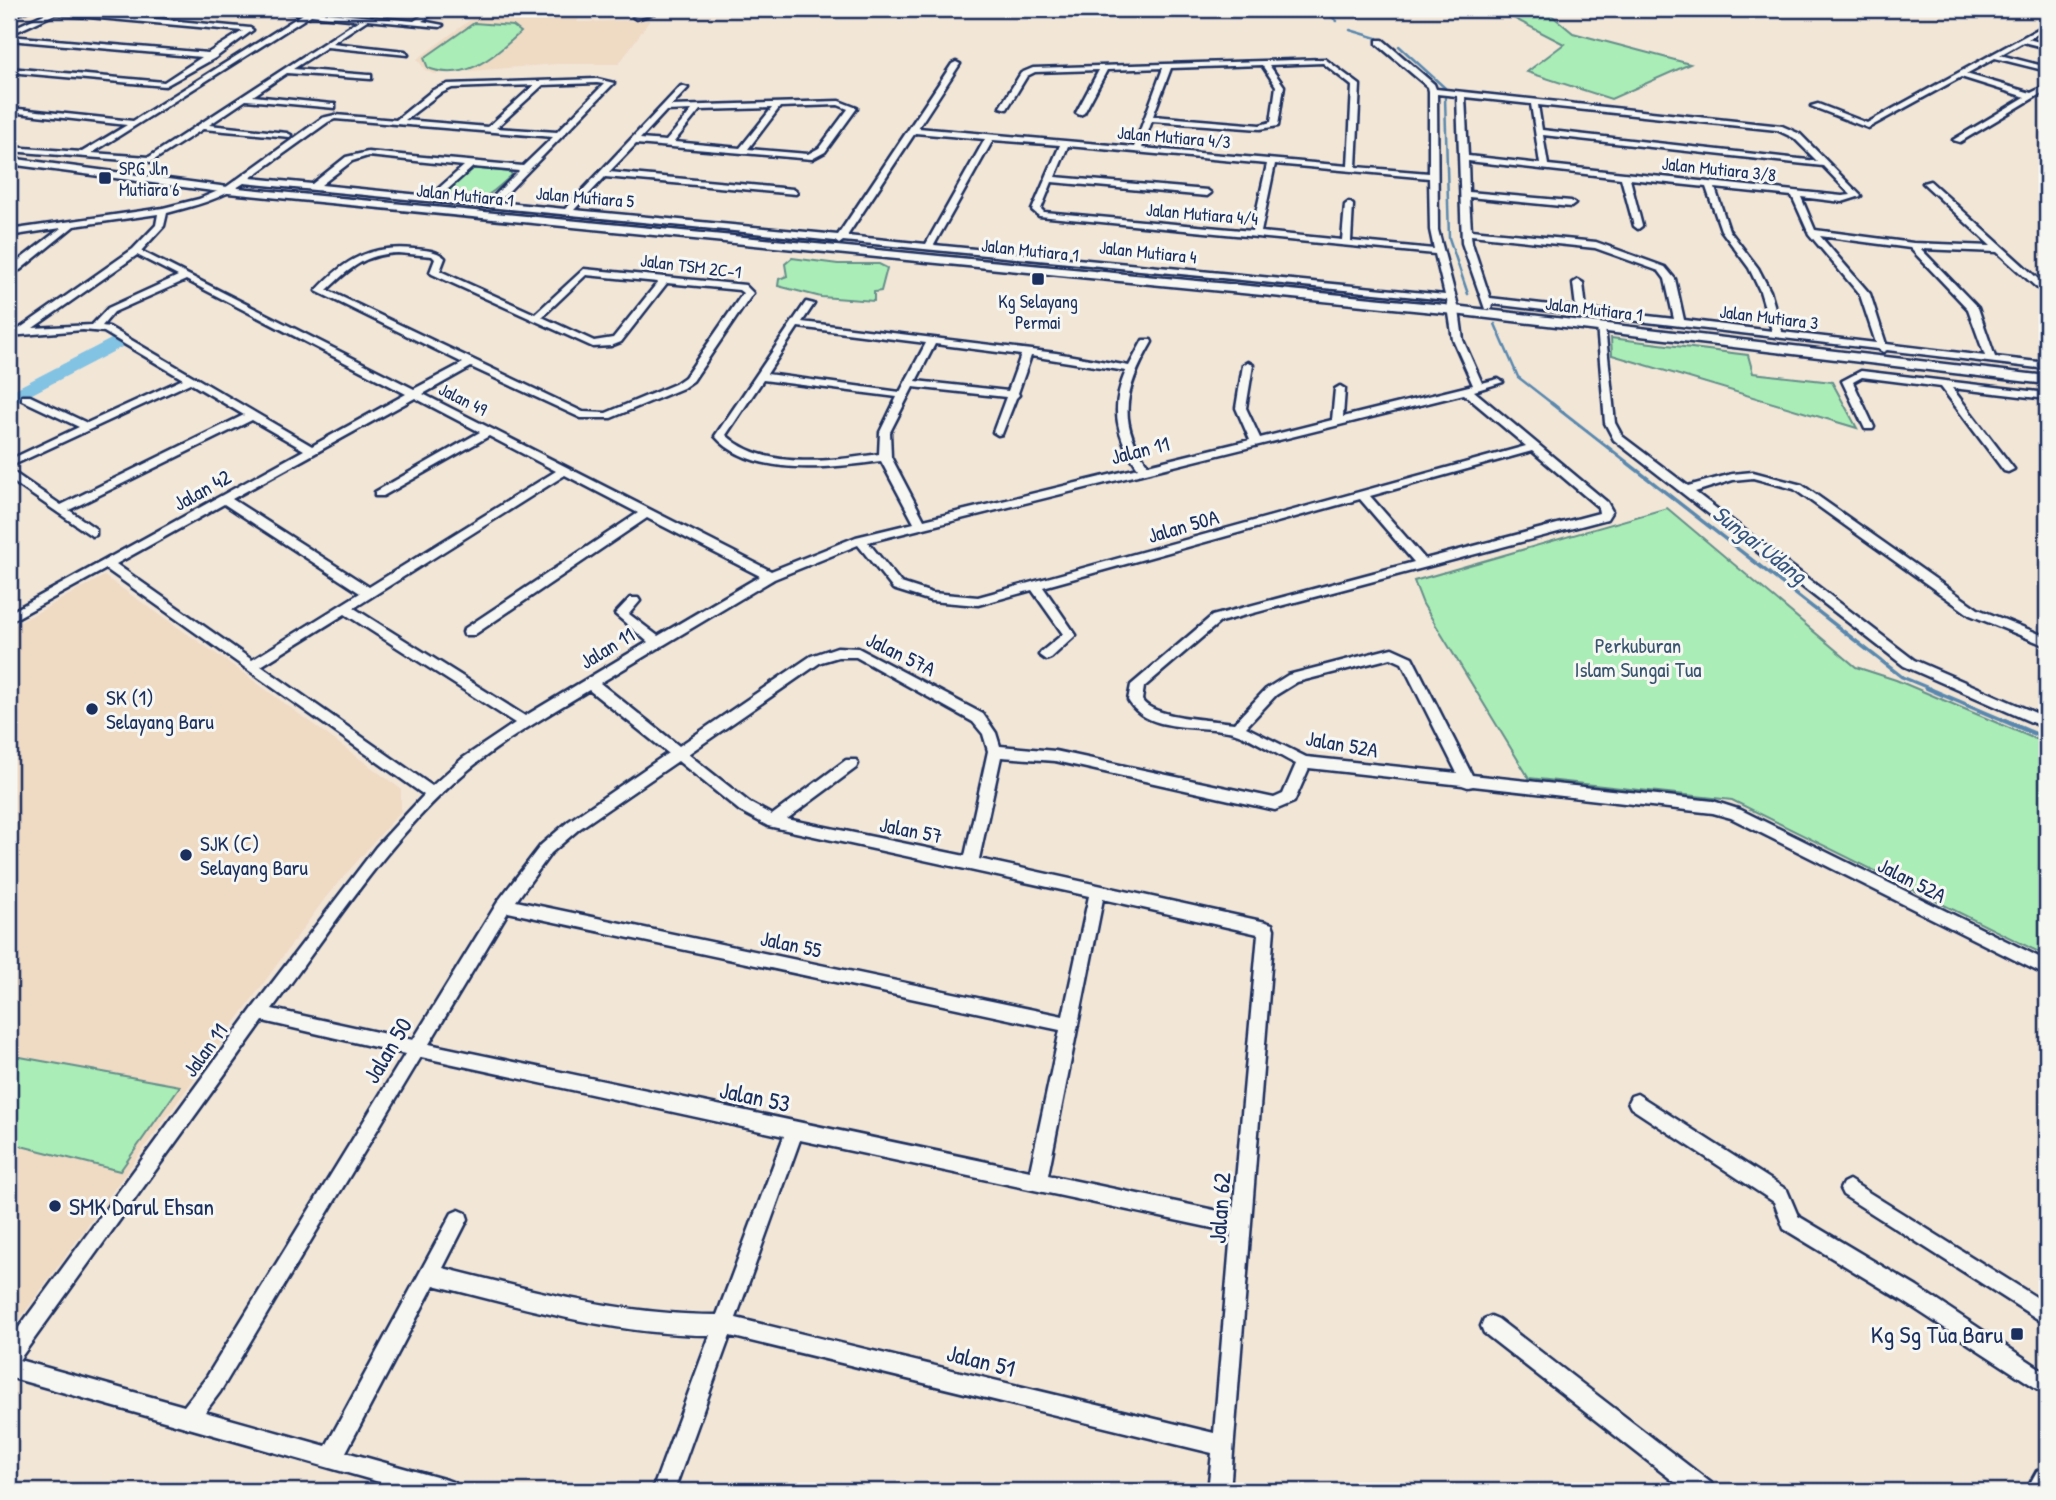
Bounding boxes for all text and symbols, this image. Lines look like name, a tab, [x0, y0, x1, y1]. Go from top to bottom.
street label: Jalan Mutiara 4/3	[1116, 120, 1232, 154]
street label: Jalan Mutiara 3/8	[1661, 151, 1778, 187]
place label: SPG Jln Mutiara 6	[119, 156, 180, 202]
marker: SPG Jln Mutiara 6	[97, 170, 113, 186]
street label: Jalan Mutiara 1	[415, 177, 515, 213]
street label: Jalan Mutiara 5	[535, 180, 636, 214]
street label: Jalan Mutiara 4/4	[1145, 197, 1259, 231]
street label: Jalan Mutiara 1	[980, 232, 1080, 268]
street label: Jalan Mutiara 4	[1098, 234, 1198, 270]
street label: Jalan TSM 2C-1	[639, 247, 743, 285]
marker: Kg Selayang Permai	[1030, 271, 1046, 287]
place label: Kg Selayang Permai	[998, 289, 1078, 335]
street label: Jalan Mutiara 1	[1544, 291, 1644, 327]
street label: Jalan Mutiara 3	[1718, 299, 1820, 335]
street label: Jalan 49	[435, 376, 492, 422]
street label: Jalan 11	[1108, 429, 1172, 471]
street label: Jalan 42	[168, 462, 236, 518]
water label: Sungai Udang	[1706, 498, 1815, 592]
street label: Jalan 50A	[1144, 502, 1222, 550]
street label: Jalan 11	[574, 620, 640, 676]
street label: Jalan 57A	[862, 625, 940, 683]
park label: Perkuburan Islam Sungai Tua	[1574, 631, 1702, 684]
place label: SK (1) Selayang Baru	[106, 683, 215, 736]
marker: SK (1) Selayang Baru	[84, 701, 100, 717]
street label: Jalan 52A	[1303, 723, 1381, 765]
street label: Jalan 57	[877, 810, 945, 850]
place label: SJK (C) Selayang Baru	[200, 829, 309, 882]
marker: SJK (C) Selayang Baru	[178, 847, 194, 863]
street label: Jalan 52A	[1873, 850, 1951, 910]
street label: Jalan 55	[758, 923, 824, 965]
street label: Jalan 50	[355, 1011, 419, 1089]
street label: Jalan 11	[176, 1017, 234, 1083]
street label: Jalan 53	[717, 1073, 793, 1119]
street label: Jalan 62	[1201, 1171, 1237, 1245]
place label: SMK Darul Ehsan	[69, 1190, 214, 1222]
marker: SMK Darul Ehsan	[47, 1198, 63, 1214]
place label: Kg Sg Tua Baru	[1871, 1318, 2003, 1350]
marker: Kg Sg Tua Baru	[2009, 1326, 2025, 1342]
street label: Jalan 51	[944, 1336, 1018, 1384]

